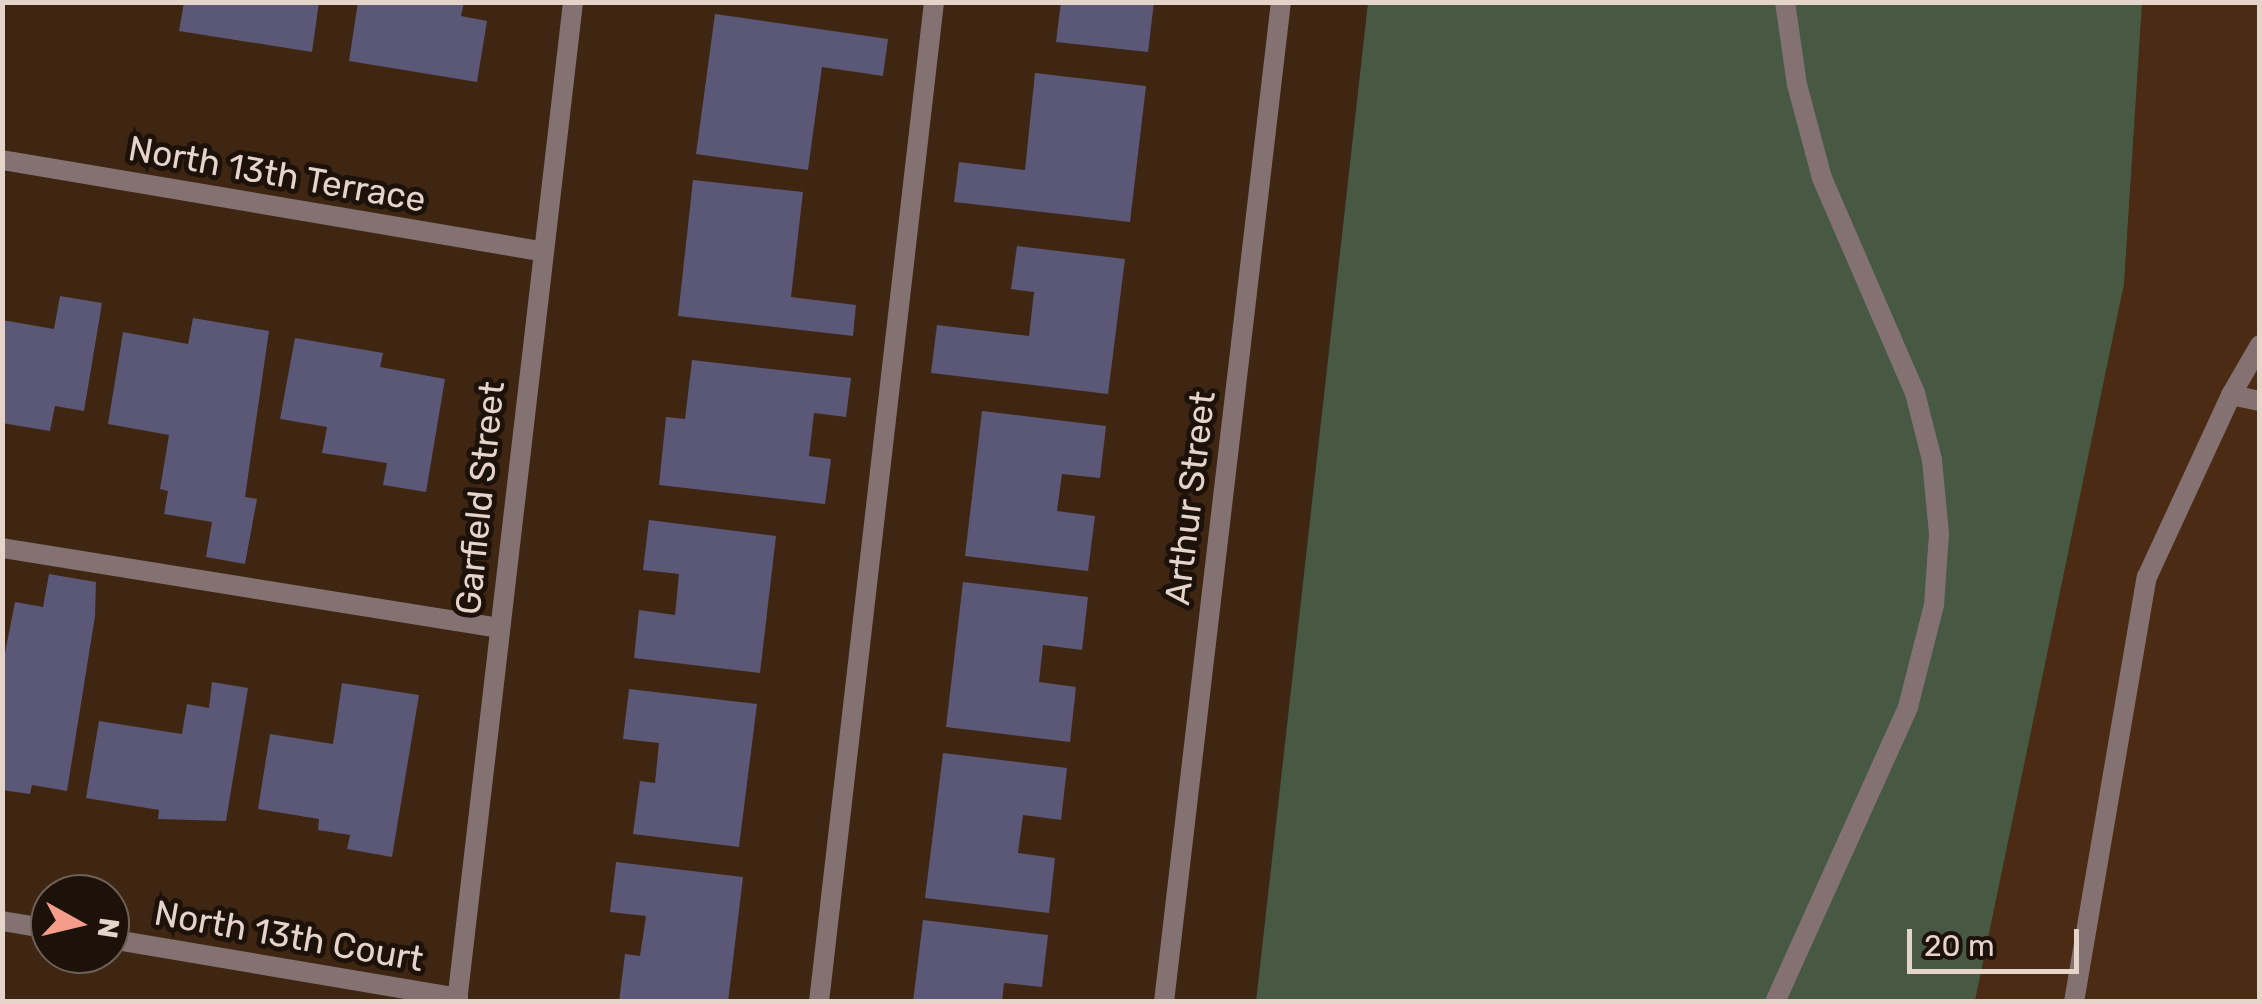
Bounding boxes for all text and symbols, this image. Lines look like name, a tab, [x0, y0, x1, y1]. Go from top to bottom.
street label: North 13th Terrace	[125, 127, 429, 221]
street label: Garfield Street	[447, 379, 513, 617]
street label: Arthur Street	[1156, 388, 1224, 608]
north arrow	[30, 874, 130, 974]
street label: North 13th Court	[151, 892, 427, 980]
scale bar	[1912, 909, 2084, 971]
text: N	[90, 916, 126, 940]
text: 20 m	[1924, 928, 1995, 964]

